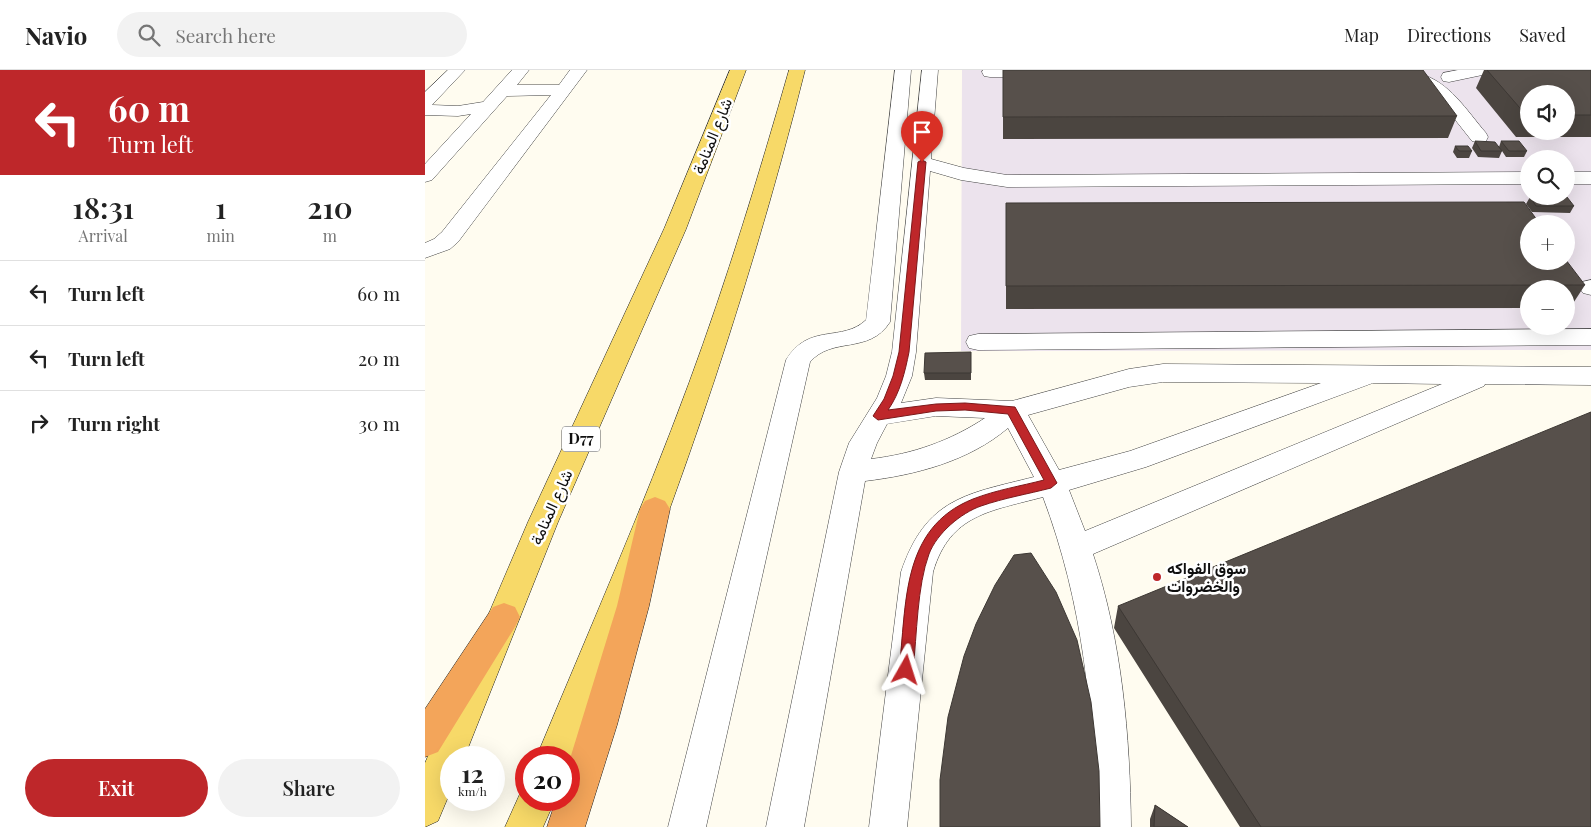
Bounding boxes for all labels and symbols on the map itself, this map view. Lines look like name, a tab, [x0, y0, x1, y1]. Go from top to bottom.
street label: شارع المنامة	[687, 95, 738, 178]
pin	[901, 111, 943, 162]
road number: D77	[562, 426, 600, 452]
street label: شارع المنامة	[525, 466, 578, 548]
place label: سوق الفواكه والخضروات	[1167, 557, 1246, 597]
marker: سوق الفواكه والخضروات	[1151, 571, 1163, 583]
position arrow	[879, 643, 931, 695]
speed limit sign: 20	[515, 746, 580, 811]

